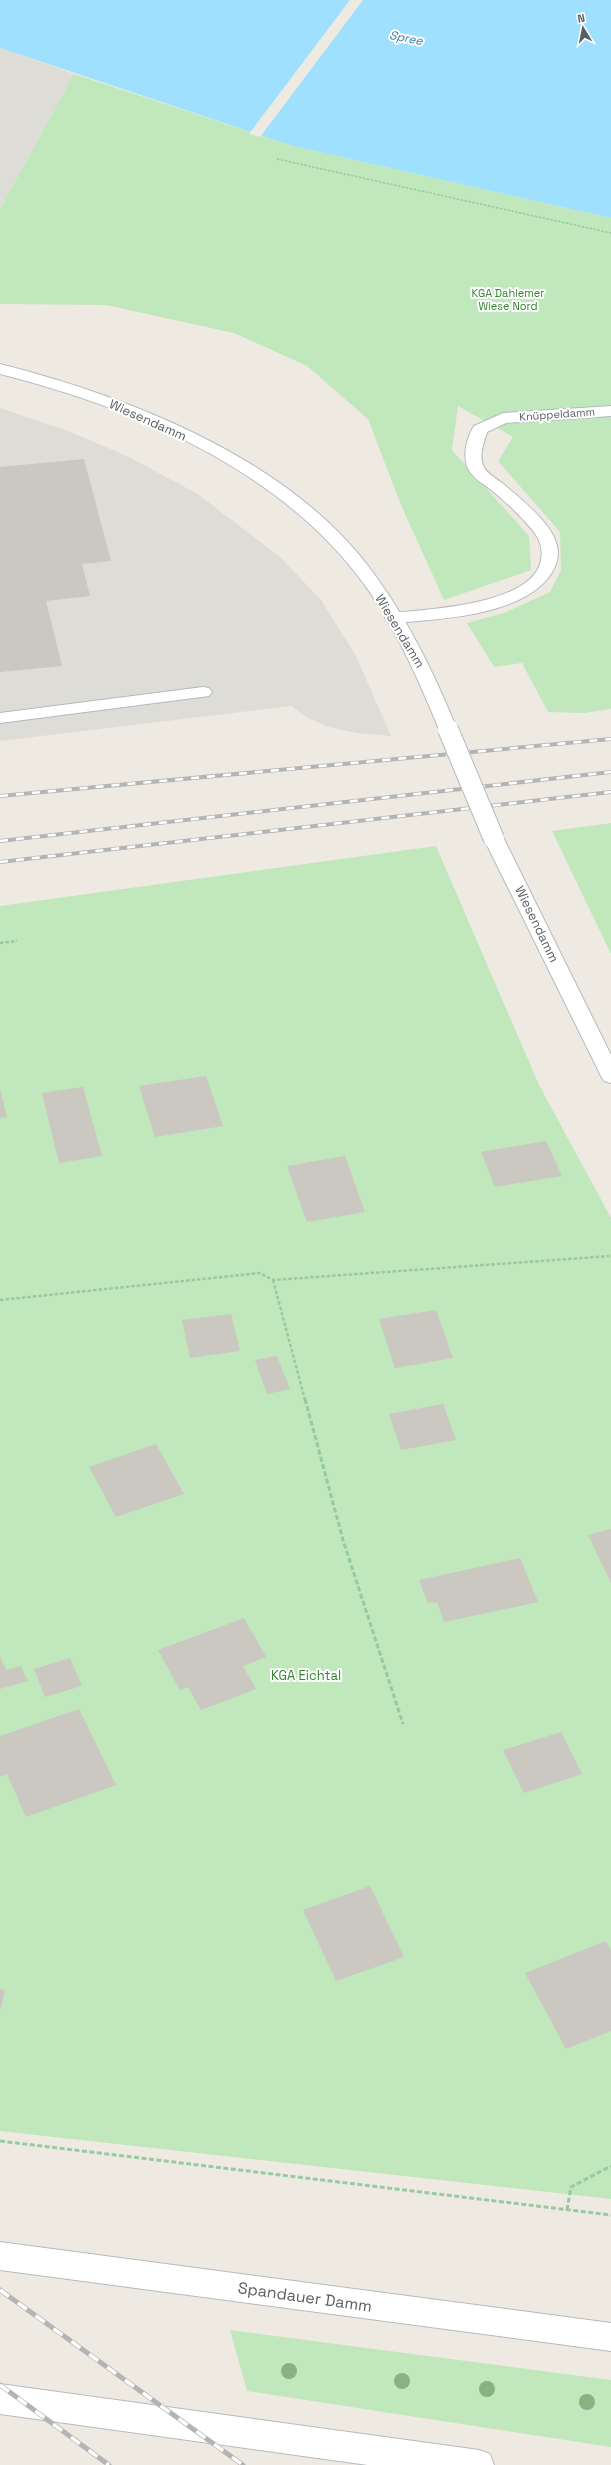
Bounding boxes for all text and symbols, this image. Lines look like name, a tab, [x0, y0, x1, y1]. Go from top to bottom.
north arrow	[563, 8, 603, 48]
text: N	[576, 11, 586, 26]
water label: Spree	[388, 27, 425, 49]
park label: KGA Dahlemer Wiese Nord	[472, 286, 544, 313]
street label: Wiesendamm	[107, 395, 189, 445]
street label: Knüppeldamm	[519, 404, 595, 424]
street label: Wiesendamm	[371, 591, 429, 671]
street label: Wiesendamm	[511, 883, 563, 965]
park label: KGA Eichtal	[271, 1667, 341, 1684]
street label: Spandauer Damm	[237, 2277, 373, 2317]

